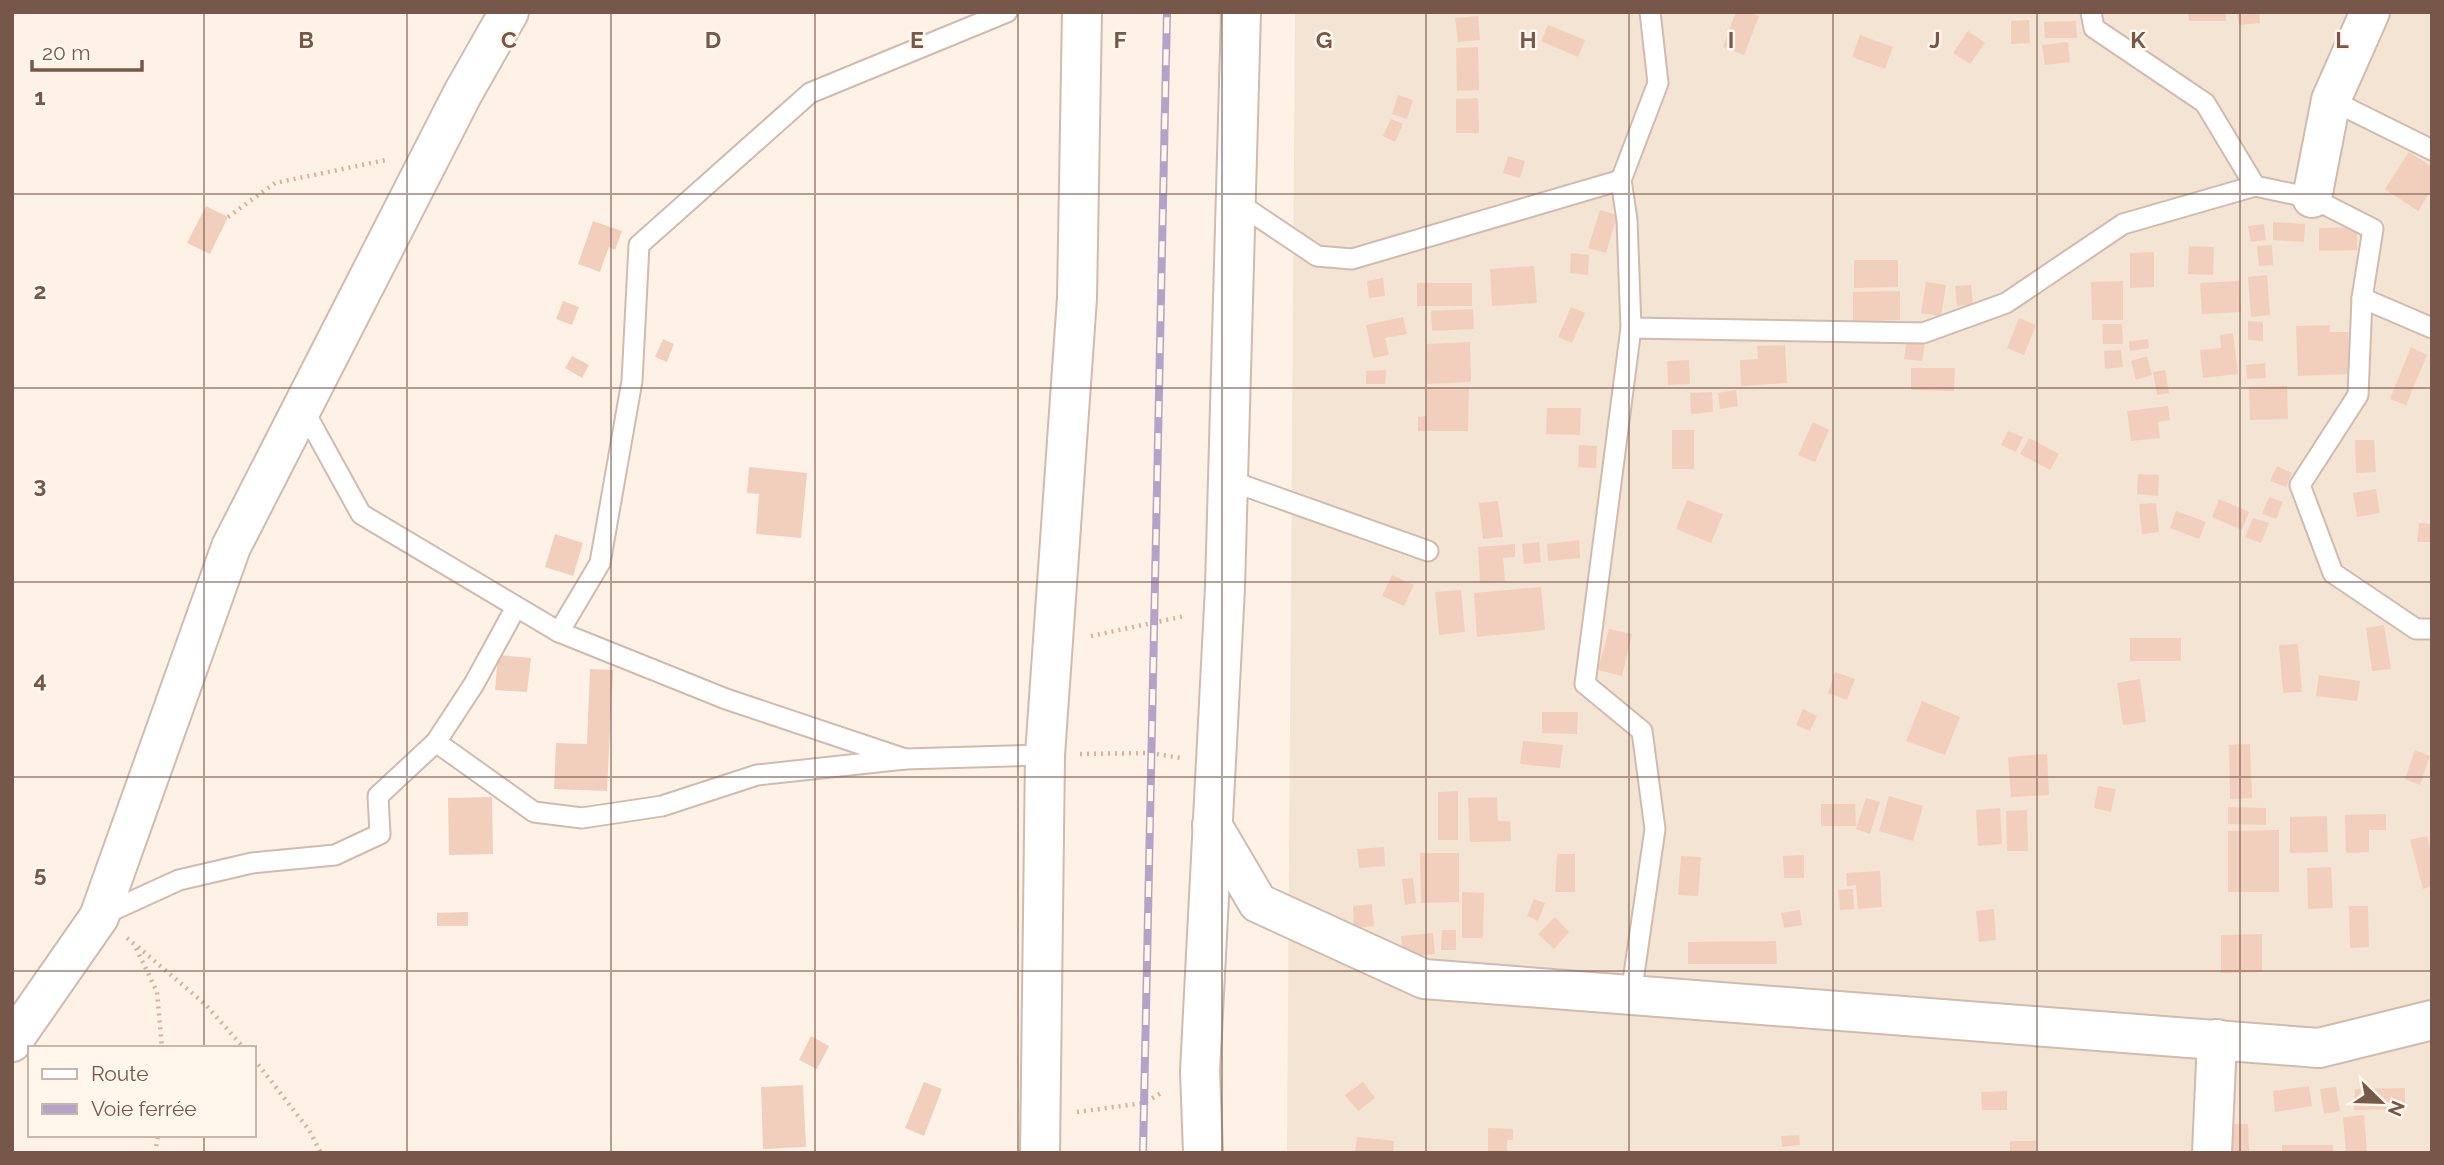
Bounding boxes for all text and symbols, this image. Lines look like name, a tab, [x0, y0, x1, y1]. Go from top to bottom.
text: B	[298, 26, 314, 53]
text: C	[501, 26, 517, 53]
text: D	[705, 26, 721, 53]
text: E	[910, 26, 924, 53]
text: F	[1113, 26, 1127, 53]
text: G	[1316, 26, 1332, 53]
text: H	[1519, 26, 1537, 53]
text: I	[1728, 26, 1734, 53]
text: J	[1929, 26, 1941, 53]
text: K	[2130, 26, 2146, 53]
text: L	[2335, 26, 2349, 53]
scale bar	[32, 28, 142, 72]
text: 20 m	[42, 40, 90, 65]
text: 1	[34, 83, 46, 110]
text: 2	[34, 277, 46, 304]
text: 3	[34, 471, 46, 498]
text: 4	[33, 666, 47, 693]
text: 5	[34, 860, 47, 887]
legend	[28, 1046, 256, 1137]
text: Route	[91, 1061, 149, 1086]
north arrow	[2346, 1067, 2416, 1137]
text: Voie ferrée	[91, 1096, 197, 1121]
text: N	[2384, 1098, 2410, 1120]

